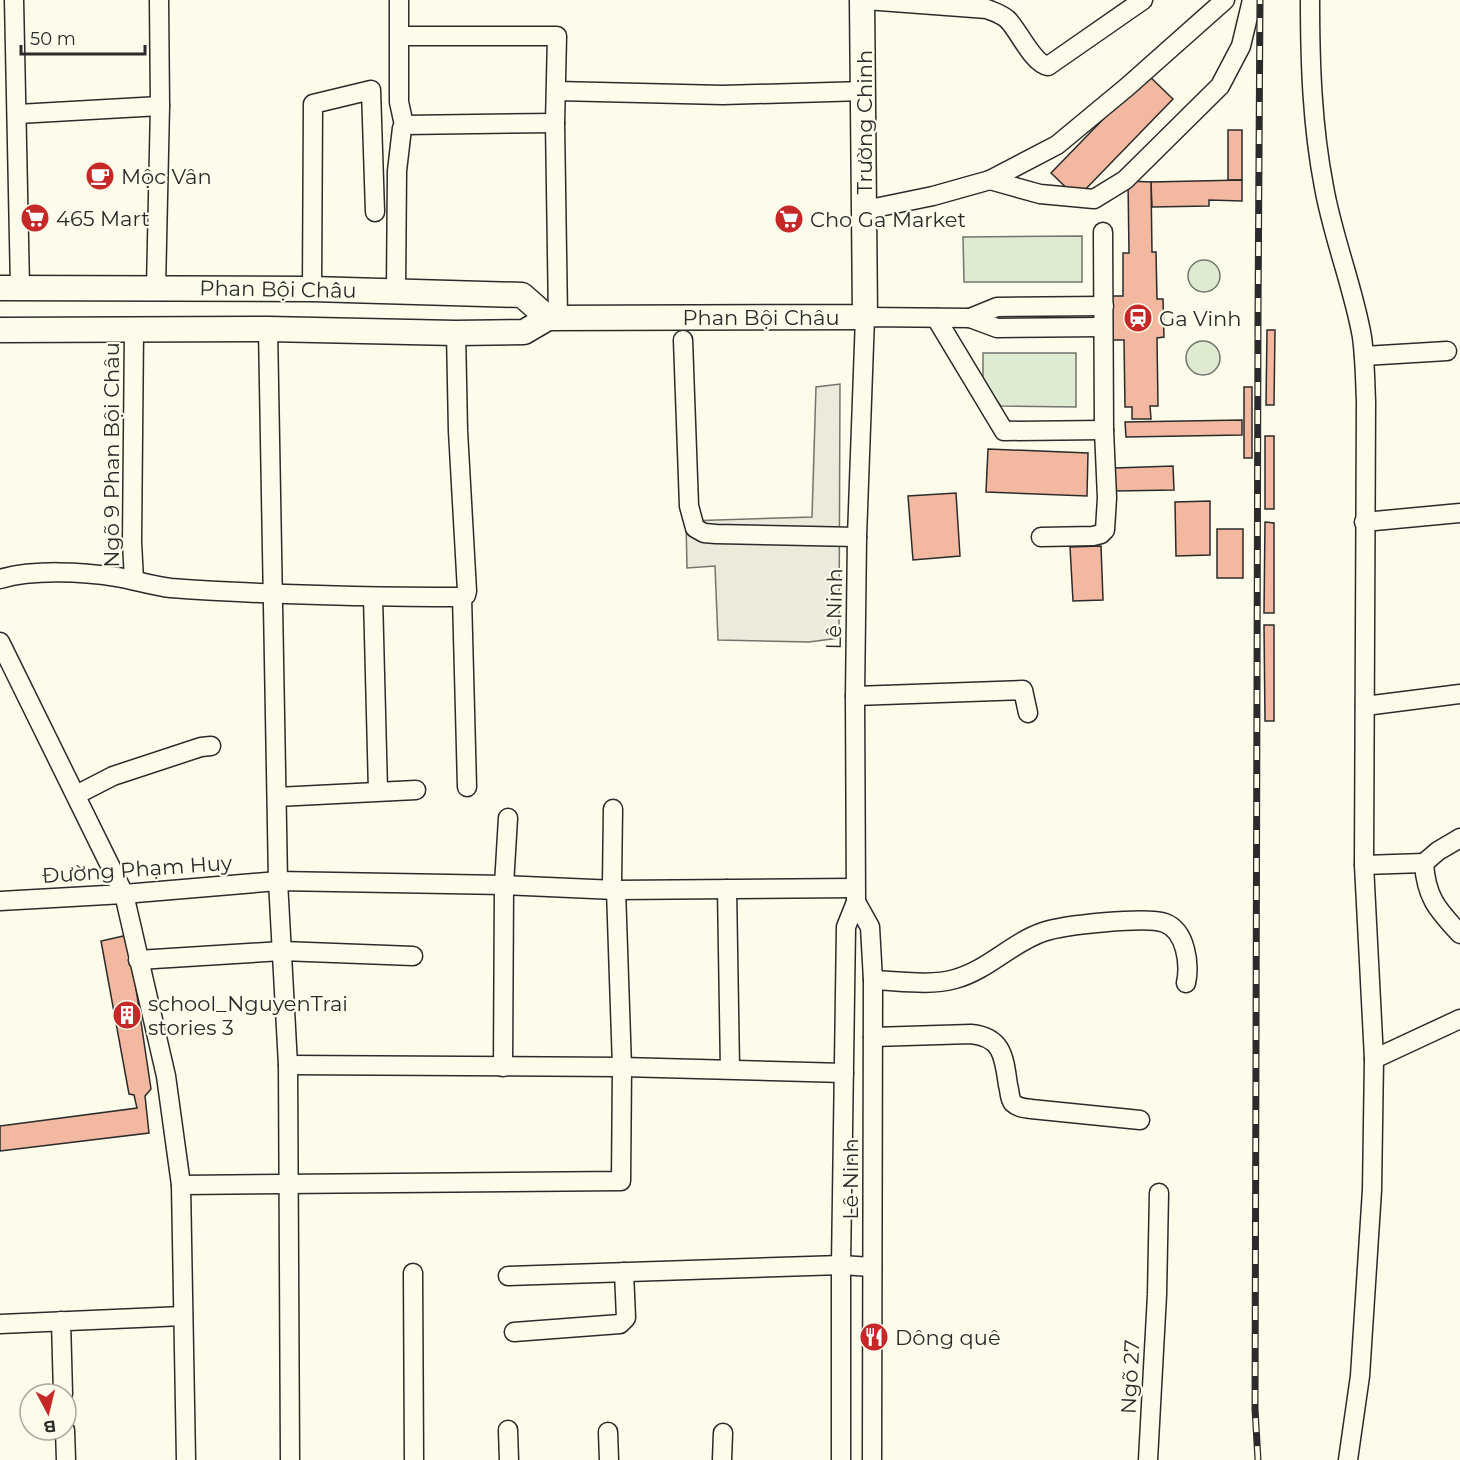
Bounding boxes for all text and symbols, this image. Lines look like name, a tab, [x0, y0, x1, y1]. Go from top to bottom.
scale bar	[21, 18, 146, 56]
text: 50 m	[30, 28, 76, 50]
street label: Trường Chinh	[852, 50, 877, 194]
cafe icon: Mộc Vân	[84, 160, 116, 192]
place label: Mộc Vân	[121, 164, 212, 189]
supermarket icon: 465 Mart	[19, 202, 51, 234]
supermarket icon: Cho Ga Market	[773, 203, 805, 235]
place label: 465 Mart	[56, 206, 150, 231]
place label: Cho Ga Market	[810, 207, 966, 232]
street label: Phan Bội Châu	[199, 275, 357, 303]
station icon: Ga Vinh	[1122, 302, 1154, 334]
street label: Phan Bội Châu	[682, 305, 840, 330]
place label: Ga Vinh	[1159, 306, 1241, 331]
street label: Ngõ 9 Phan Bội Châu	[99, 342, 124, 568]
street label: Lê Ninh	[821, 568, 847, 650]
street label: Đường Phạm Huy	[41, 850, 233, 888]
place label: school_NguyenTrai stories 3	[148, 991, 348, 1040]
building icon: school_NguyenTrai stories 3	[111, 999, 143, 1031]
street label: Lê Ninh	[838, 1138, 863, 1220]
restaurant icon: Dông quê	[858, 1321, 890, 1353]
place label: Dông quê	[895, 1325, 1001, 1350]
street label: Ngõ 27	[1116, 1339, 1144, 1415]
north arrow	[18, 1382, 78, 1442]
text: B	[43, 1416, 57, 1437]

